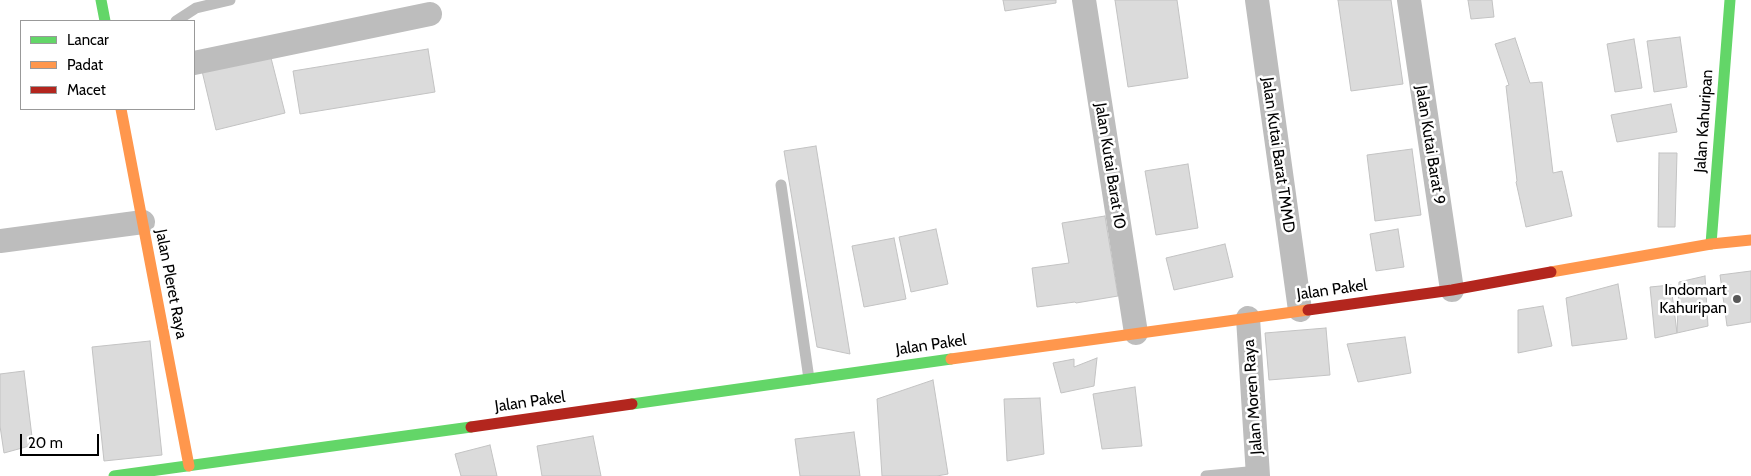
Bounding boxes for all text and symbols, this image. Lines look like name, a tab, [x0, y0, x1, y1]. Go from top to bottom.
legend	[20, 20, 195, 110]
text: Lancar	[67, 31, 109, 49]
text: Padat	[67, 56, 103, 74]
street label: Jalan Kahuripan	[1691, 69, 1717, 173]
street label: Jalan Kutai Barat TMMD	[1258, 76, 1298, 234]
text: Macet	[67, 81, 106, 99]
street label: Jalan Kutai Barat 9	[1411, 84, 1449, 206]
street label: Jalan Kutai Barat 10	[1091, 101, 1129, 231]
street label: Jalan Pleret Raya	[151, 228, 191, 340]
street label: Jalan Pakel	[1296, 276, 1368, 304]
place label: Indomart Kahuripan	[1659, 280, 1727, 318]
marker: Indomart Kahuripan	[1731, 293, 1743, 305]
street label: Jalan Pakel	[895, 331, 967, 359]
street label: Jalan Moren Raya	[1239, 339, 1267, 455]
street label: Jalan Pakel	[494, 388, 566, 416]
scale bar	[22, 424, 101, 456]
text: 20 m	[28, 434, 63, 452]

